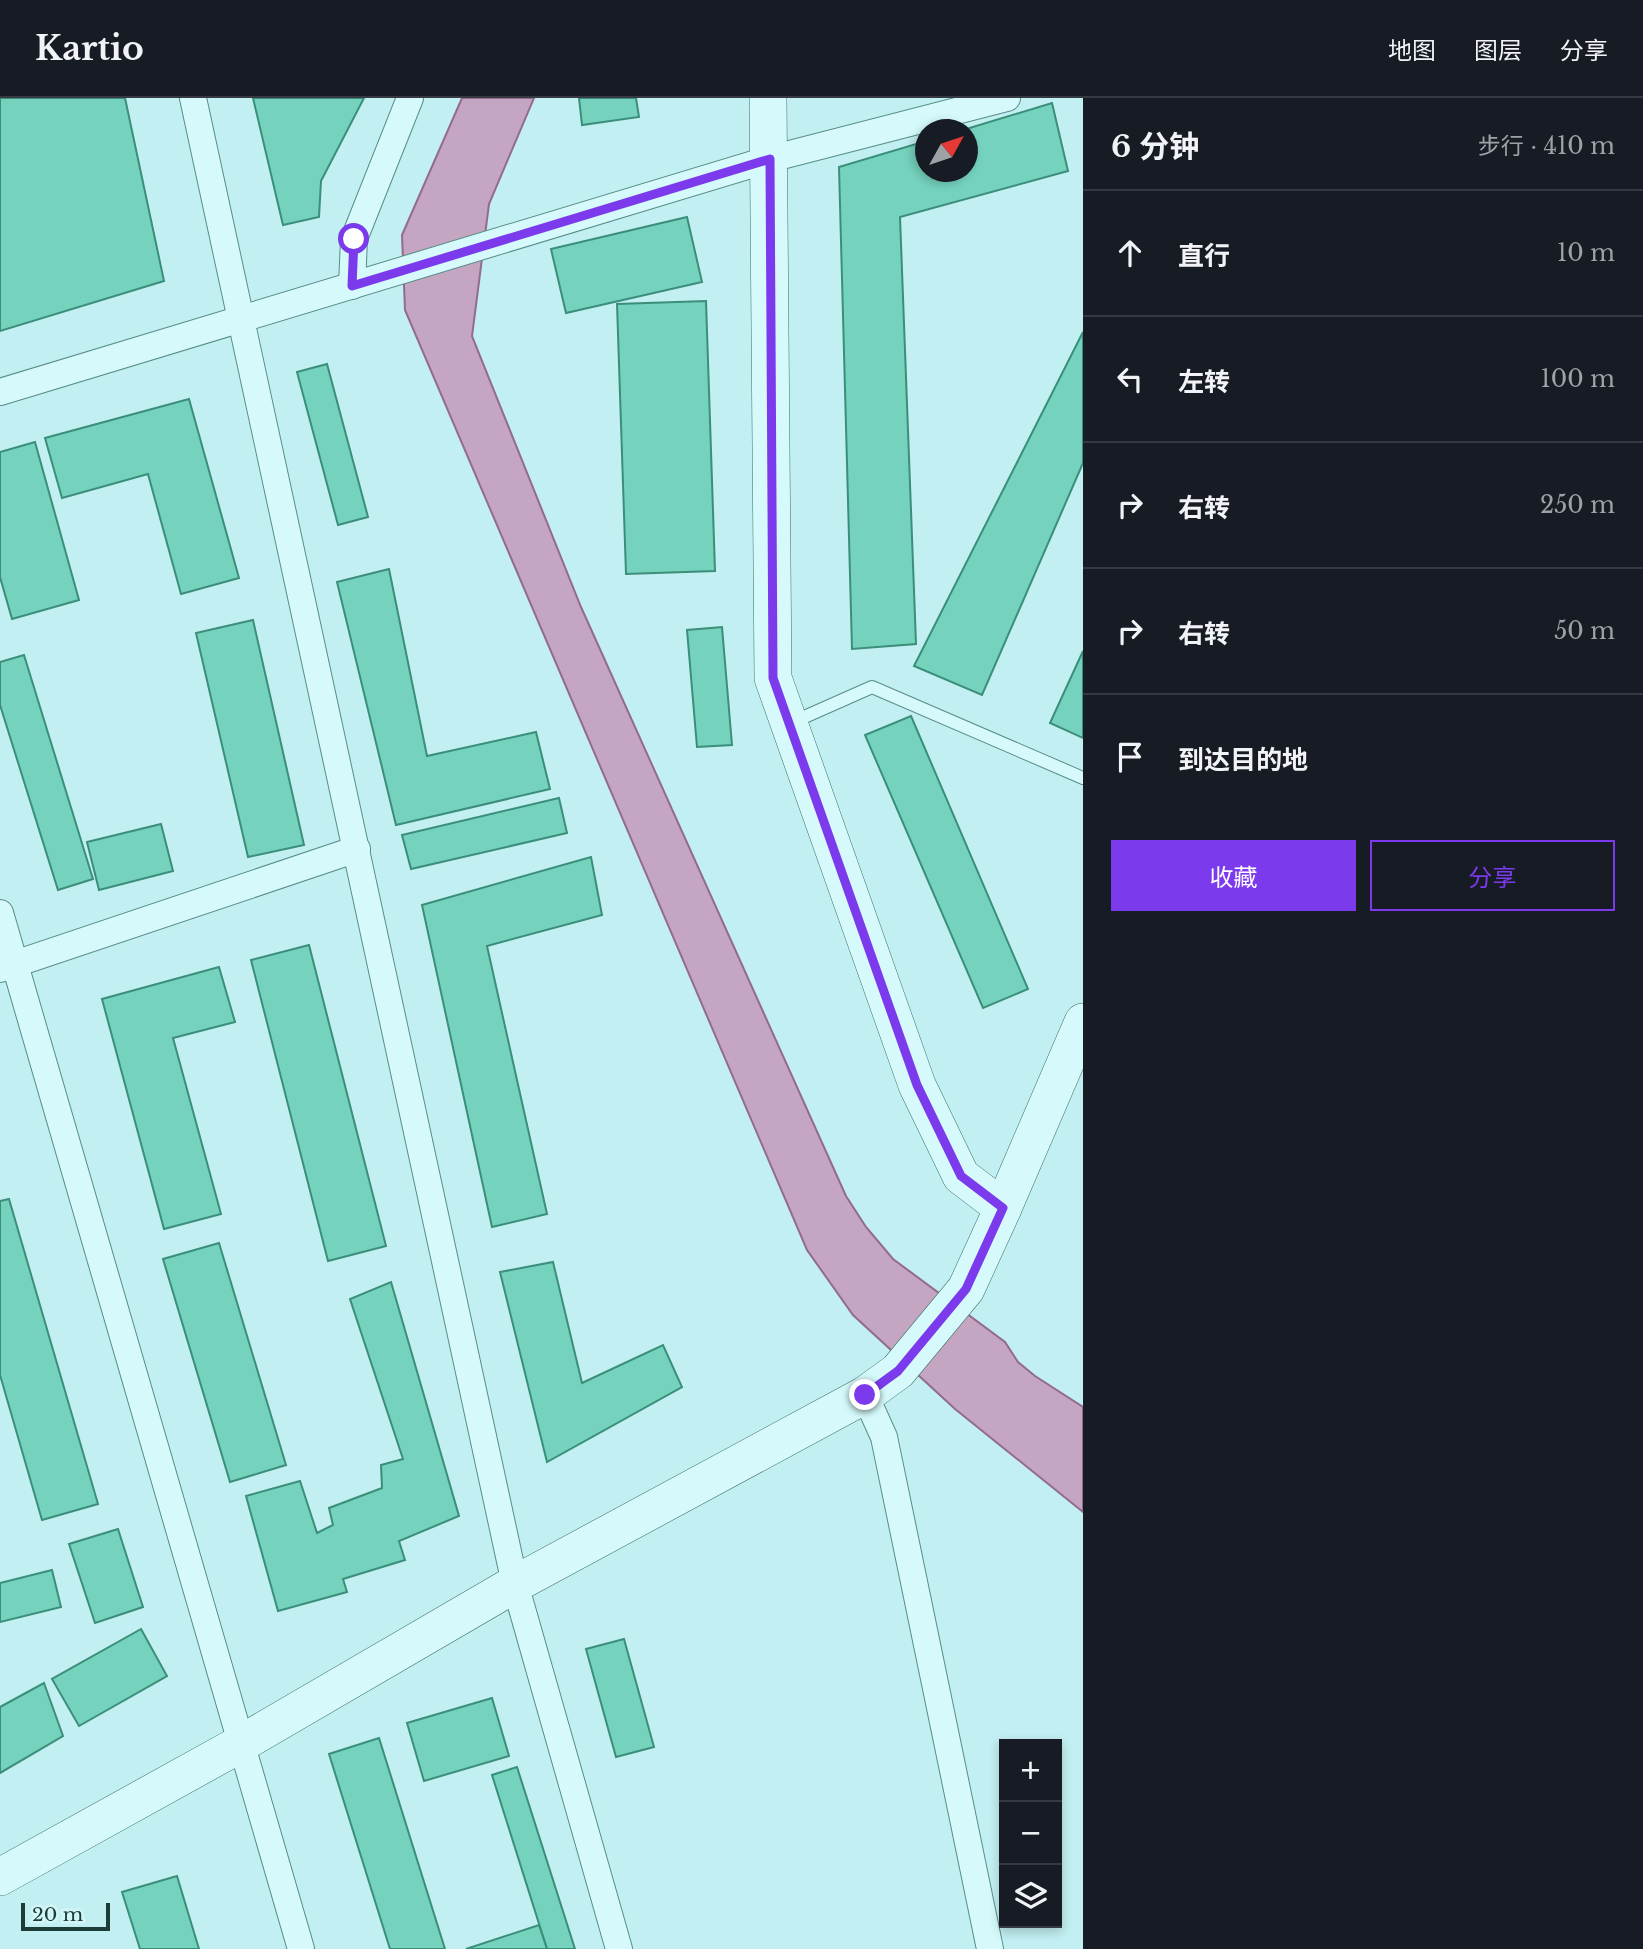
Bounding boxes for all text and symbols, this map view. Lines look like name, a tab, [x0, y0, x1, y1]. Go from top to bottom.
text: Kartio	[35, 28, 144, 69]
text: 地图	[1388, 36, 1436, 65]
text: 图层	[1474, 36, 1522, 65]
text: 分享	[1560, 36, 1608, 65]
north arrow	[915, 119, 978, 182]
text: 6 分钟	[1111, 128, 1199, 165]
text: 步行 · 410 m	[1478, 132, 1615, 160]
route start	[338, 223, 369, 254]
icon: ahead	[1111, 234, 1149, 272]
text: 10 m	[1557, 239, 1615, 267]
text: 直行	[1178, 240, 1230, 272]
icon: left	[1111, 360, 1149, 398]
text: 100 m	[1541, 365, 1615, 393]
text: 左转	[1178, 366, 1230, 398]
icon: right	[1111, 486, 1149, 524]
text: 250 m	[1540, 491, 1615, 519]
text: 右转	[1178, 492, 1230, 524]
icon: right	[1111, 612, 1149, 650]
text: 50 m	[1554, 617, 1615, 645]
text: 右转	[1178, 618, 1230, 650]
icon: arrive	[1111, 738, 1149, 776]
text: 到达目的地	[1178, 744, 1308, 776]
button: 收藏	[1111, 840, 1356, 911]
button: 分享	[1370, 840, 1615, 911]
route end	[849, 1379, 880, 1410]
map controls	[999, 1739, 1062, 1928]
button: +	[999, 1739, 1062, 1802]
button: −	[999, 1802, 1062, 1865]
button: layers	[999, 1865, 1062, 1928]
scale bar	[21, 1900, 110, 1932]
text: 20 m	[32, 1903, 83, 1926]

